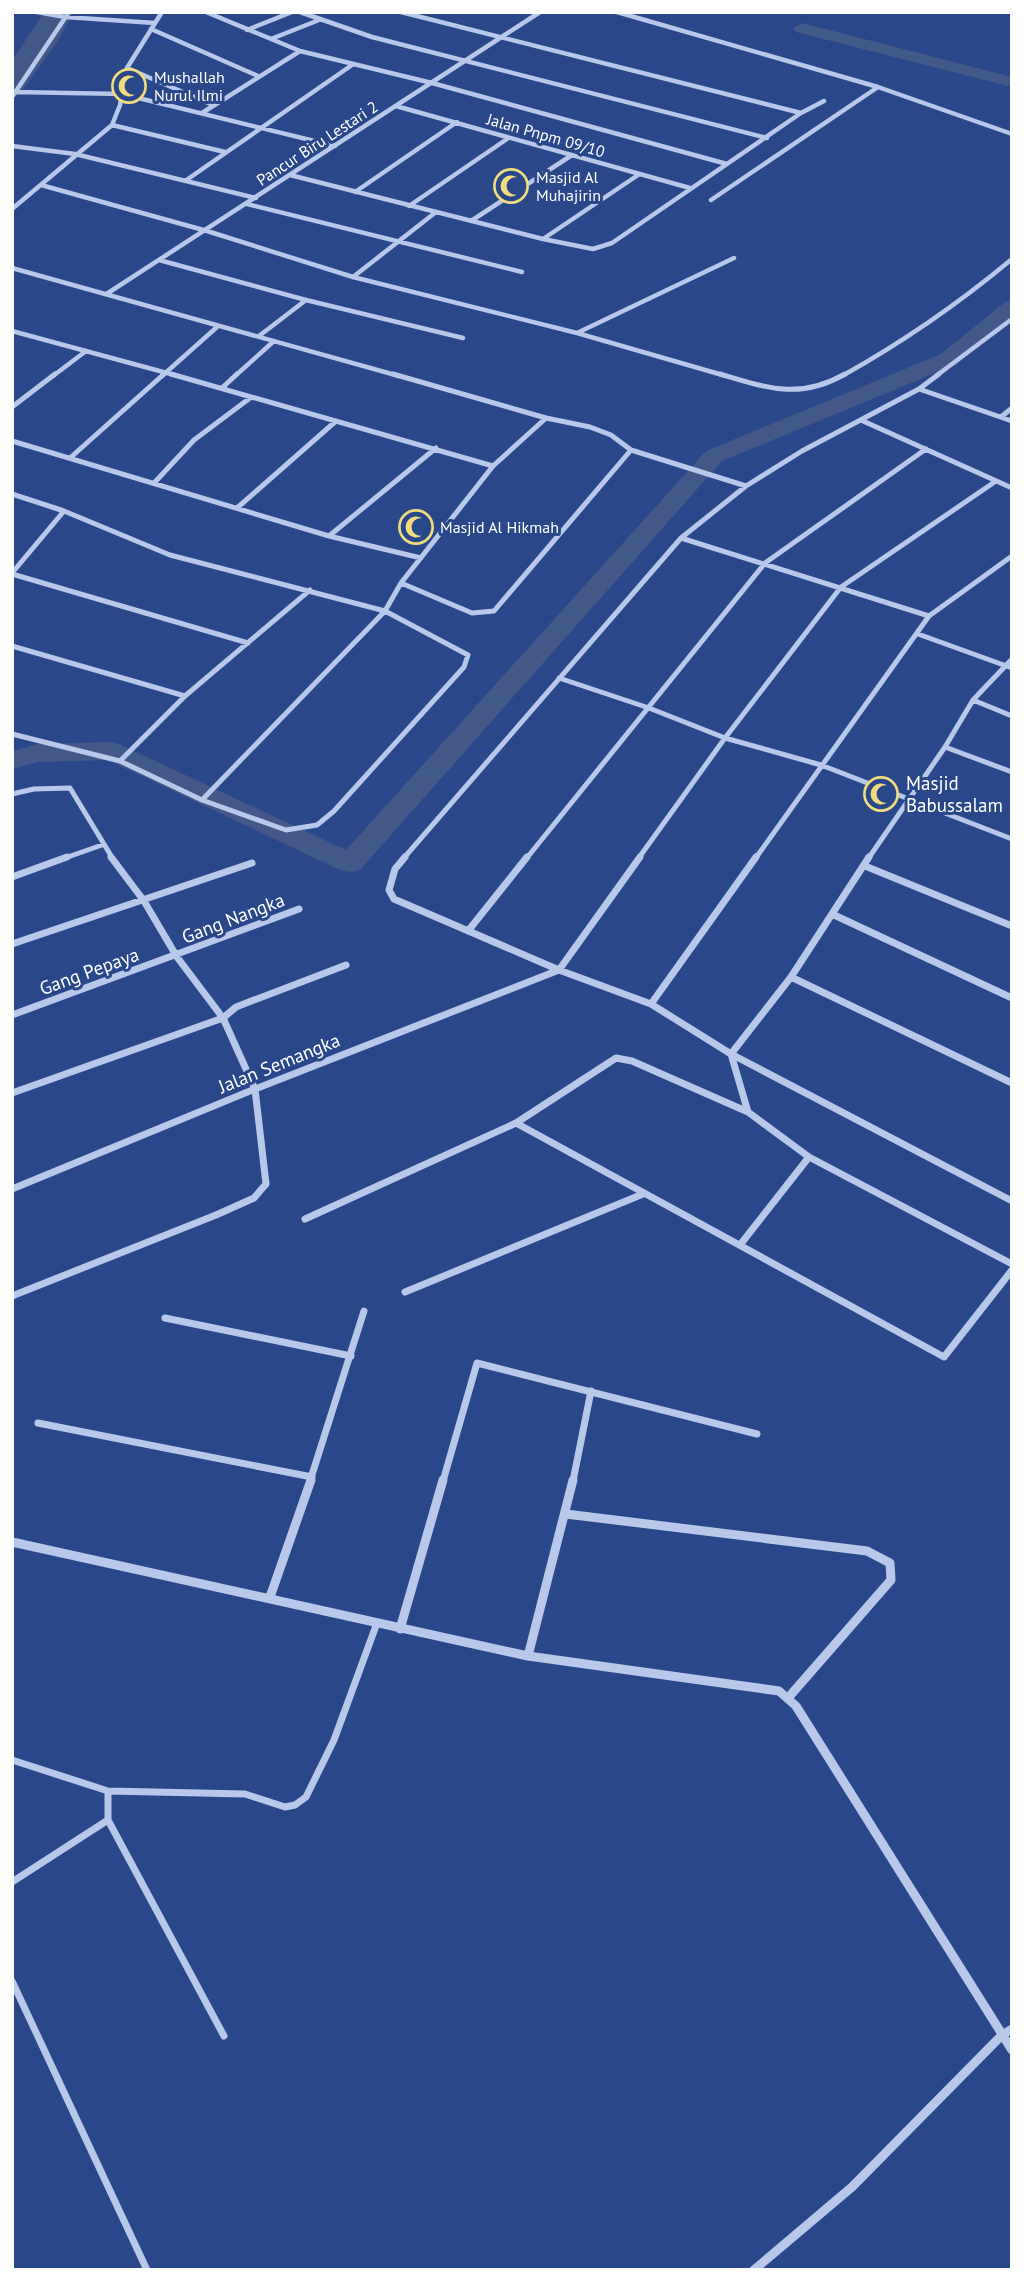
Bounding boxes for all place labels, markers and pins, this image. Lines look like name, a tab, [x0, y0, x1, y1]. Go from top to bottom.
mosque icon: Mushallah Nurul Ilmi	[110, 67, 148, 105]
place label: Mushallah Nurul Ilmi	[154, 67, 225, 105]
mosque icon: Masjid Al Muhajirin	[492, 167, 530, 205]
place label: Masjid Al Muhajirin	[536, 167, 601, 205]
mosque icon: Masjid Al Hikmah	[397, 508, 435, 546]
place label: Masjid Al Hikmah	[440, 517, 559, 537]
place label: Masjid Babussalam	[906, 771, 1003, 817]
mosque icon: Masjid Babussalam	[862, 775, 900, 813]

